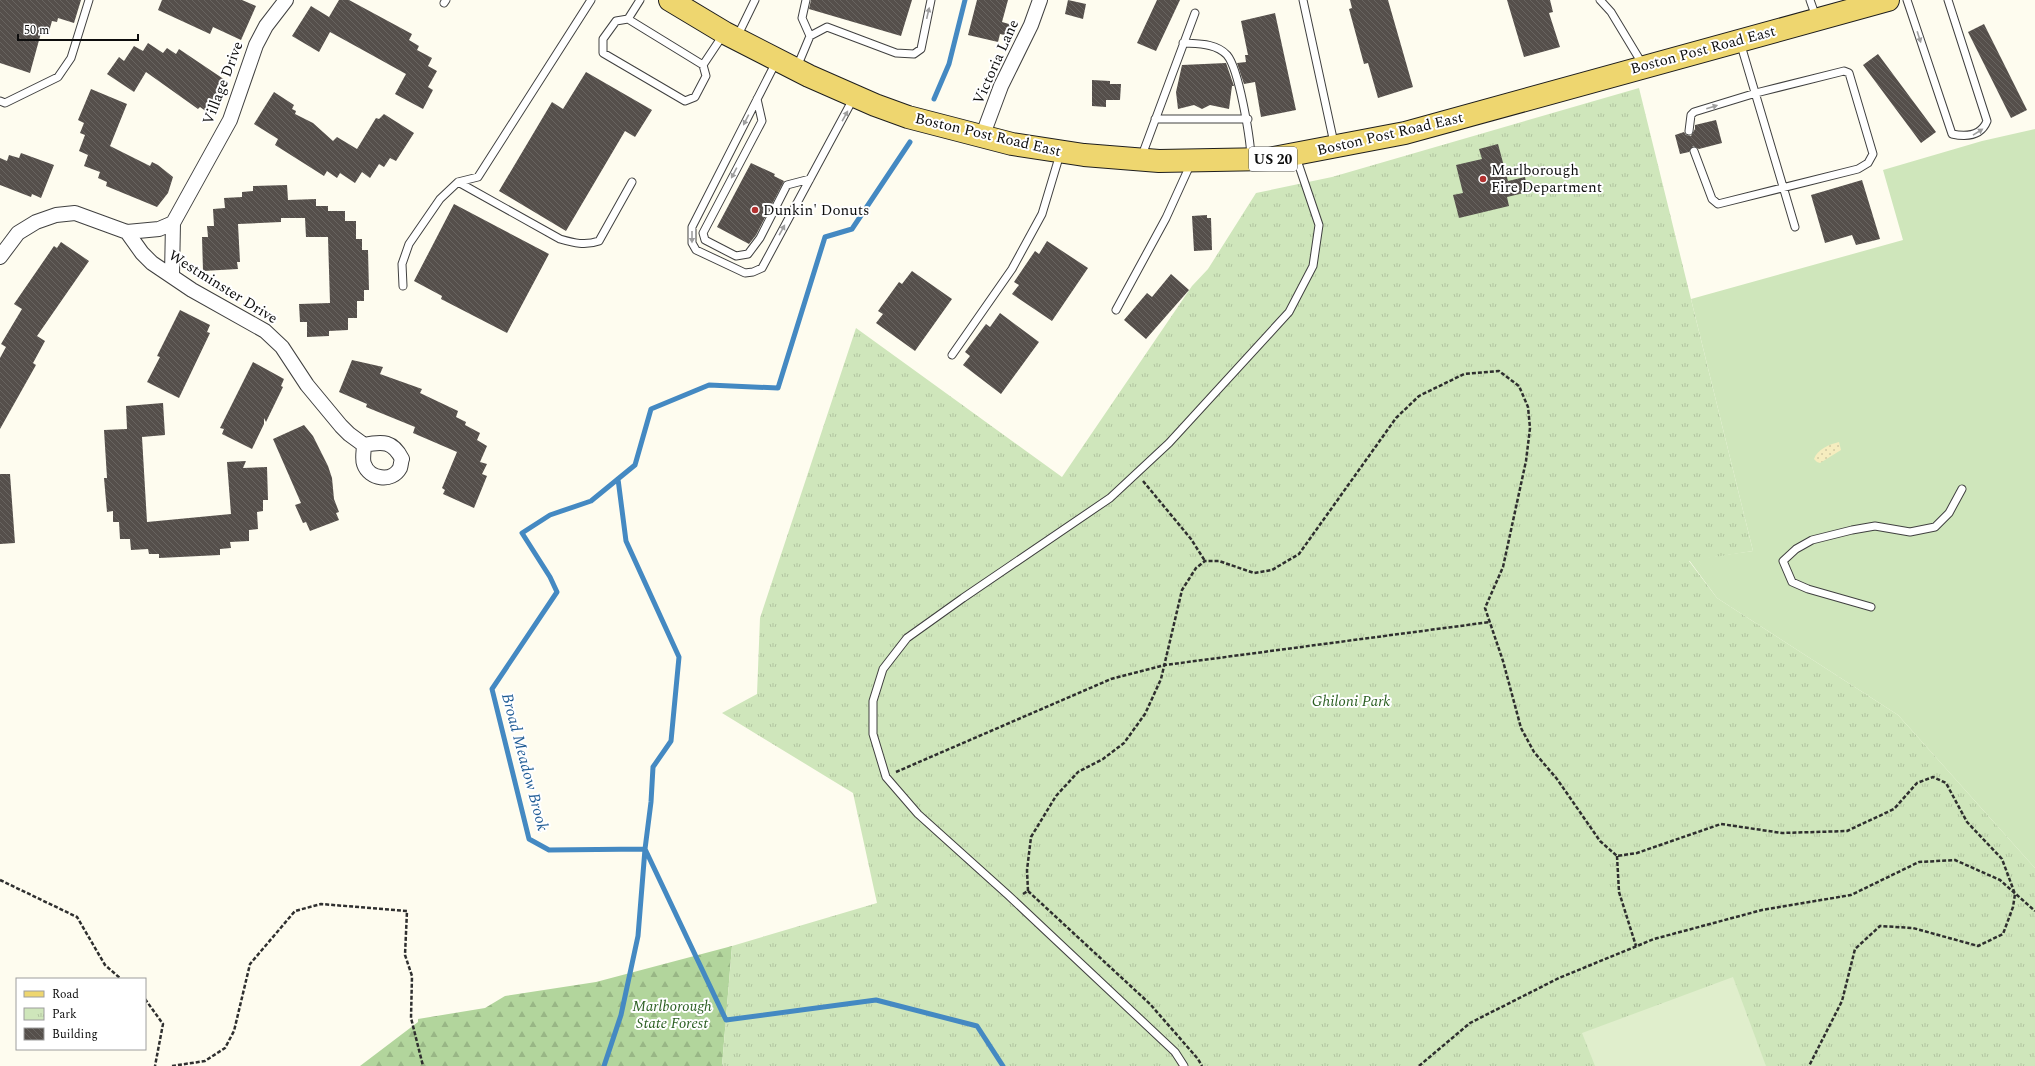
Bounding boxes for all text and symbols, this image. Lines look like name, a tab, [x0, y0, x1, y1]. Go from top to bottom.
one-way arrow	[926, 7, 932, 19]
scale bar	[18, 16, 138, 42]
street label: Victoria Lane	[967, 16, 1025, 108]
street label: Boston Post Road East	[1628, 20, 1778, 80]
text: 50 m	[24, 21, 49, 40]
one-way arrow	[1917, 31, 1923, 43]
street label: Village Drive	[197, 38, 249, 128]
one-way arrow	[1706, 104, 1718, 110]
street label: Boston Post Road East	[1315, 106, 1465, 162]
street label: Boston Post Road East	[913, 107, 1063, 163]
one-way arrow	[841, 110, 848, 121]
one-way arrow	[743, 114, 750, 125]
one-way arrow	[1972, 128, 1984, 135]
road number: US 20	[1249, 147, 1297, 171]
place label: Marlborough Fire Department	[1491, 159, 1602, 199]
one-way arrow	[730, 167, 737, 178]
marker: Marlborough Fire Department	[1478, 174, 1488, 184]
place label: Dunkin' Donuts	[763, 199, 869, 222]
marker: Dunkin' Donuts	[750, 205, 760, 215]
one-way arrow	[779, 224, 786, 236]
one-way arrow	[689, 230, 695, 243]
street label: Westminster Drive	[164, 244, 282, 330]
water label: Broad Meadow Brook	[495, 690, 555, 834]
park label: Ghiloni Park	[1312, 690, 1390, 713]
legend	[16, 978, 146, 1050]
text: Road	[52, 985, 79, 1004]
park label: Marlborough State Forest	[632, 995, 712, 1035]
text: Park	[52, 1005, 77, 1024]
text: Building	[52, 1025, 98, 1044]

